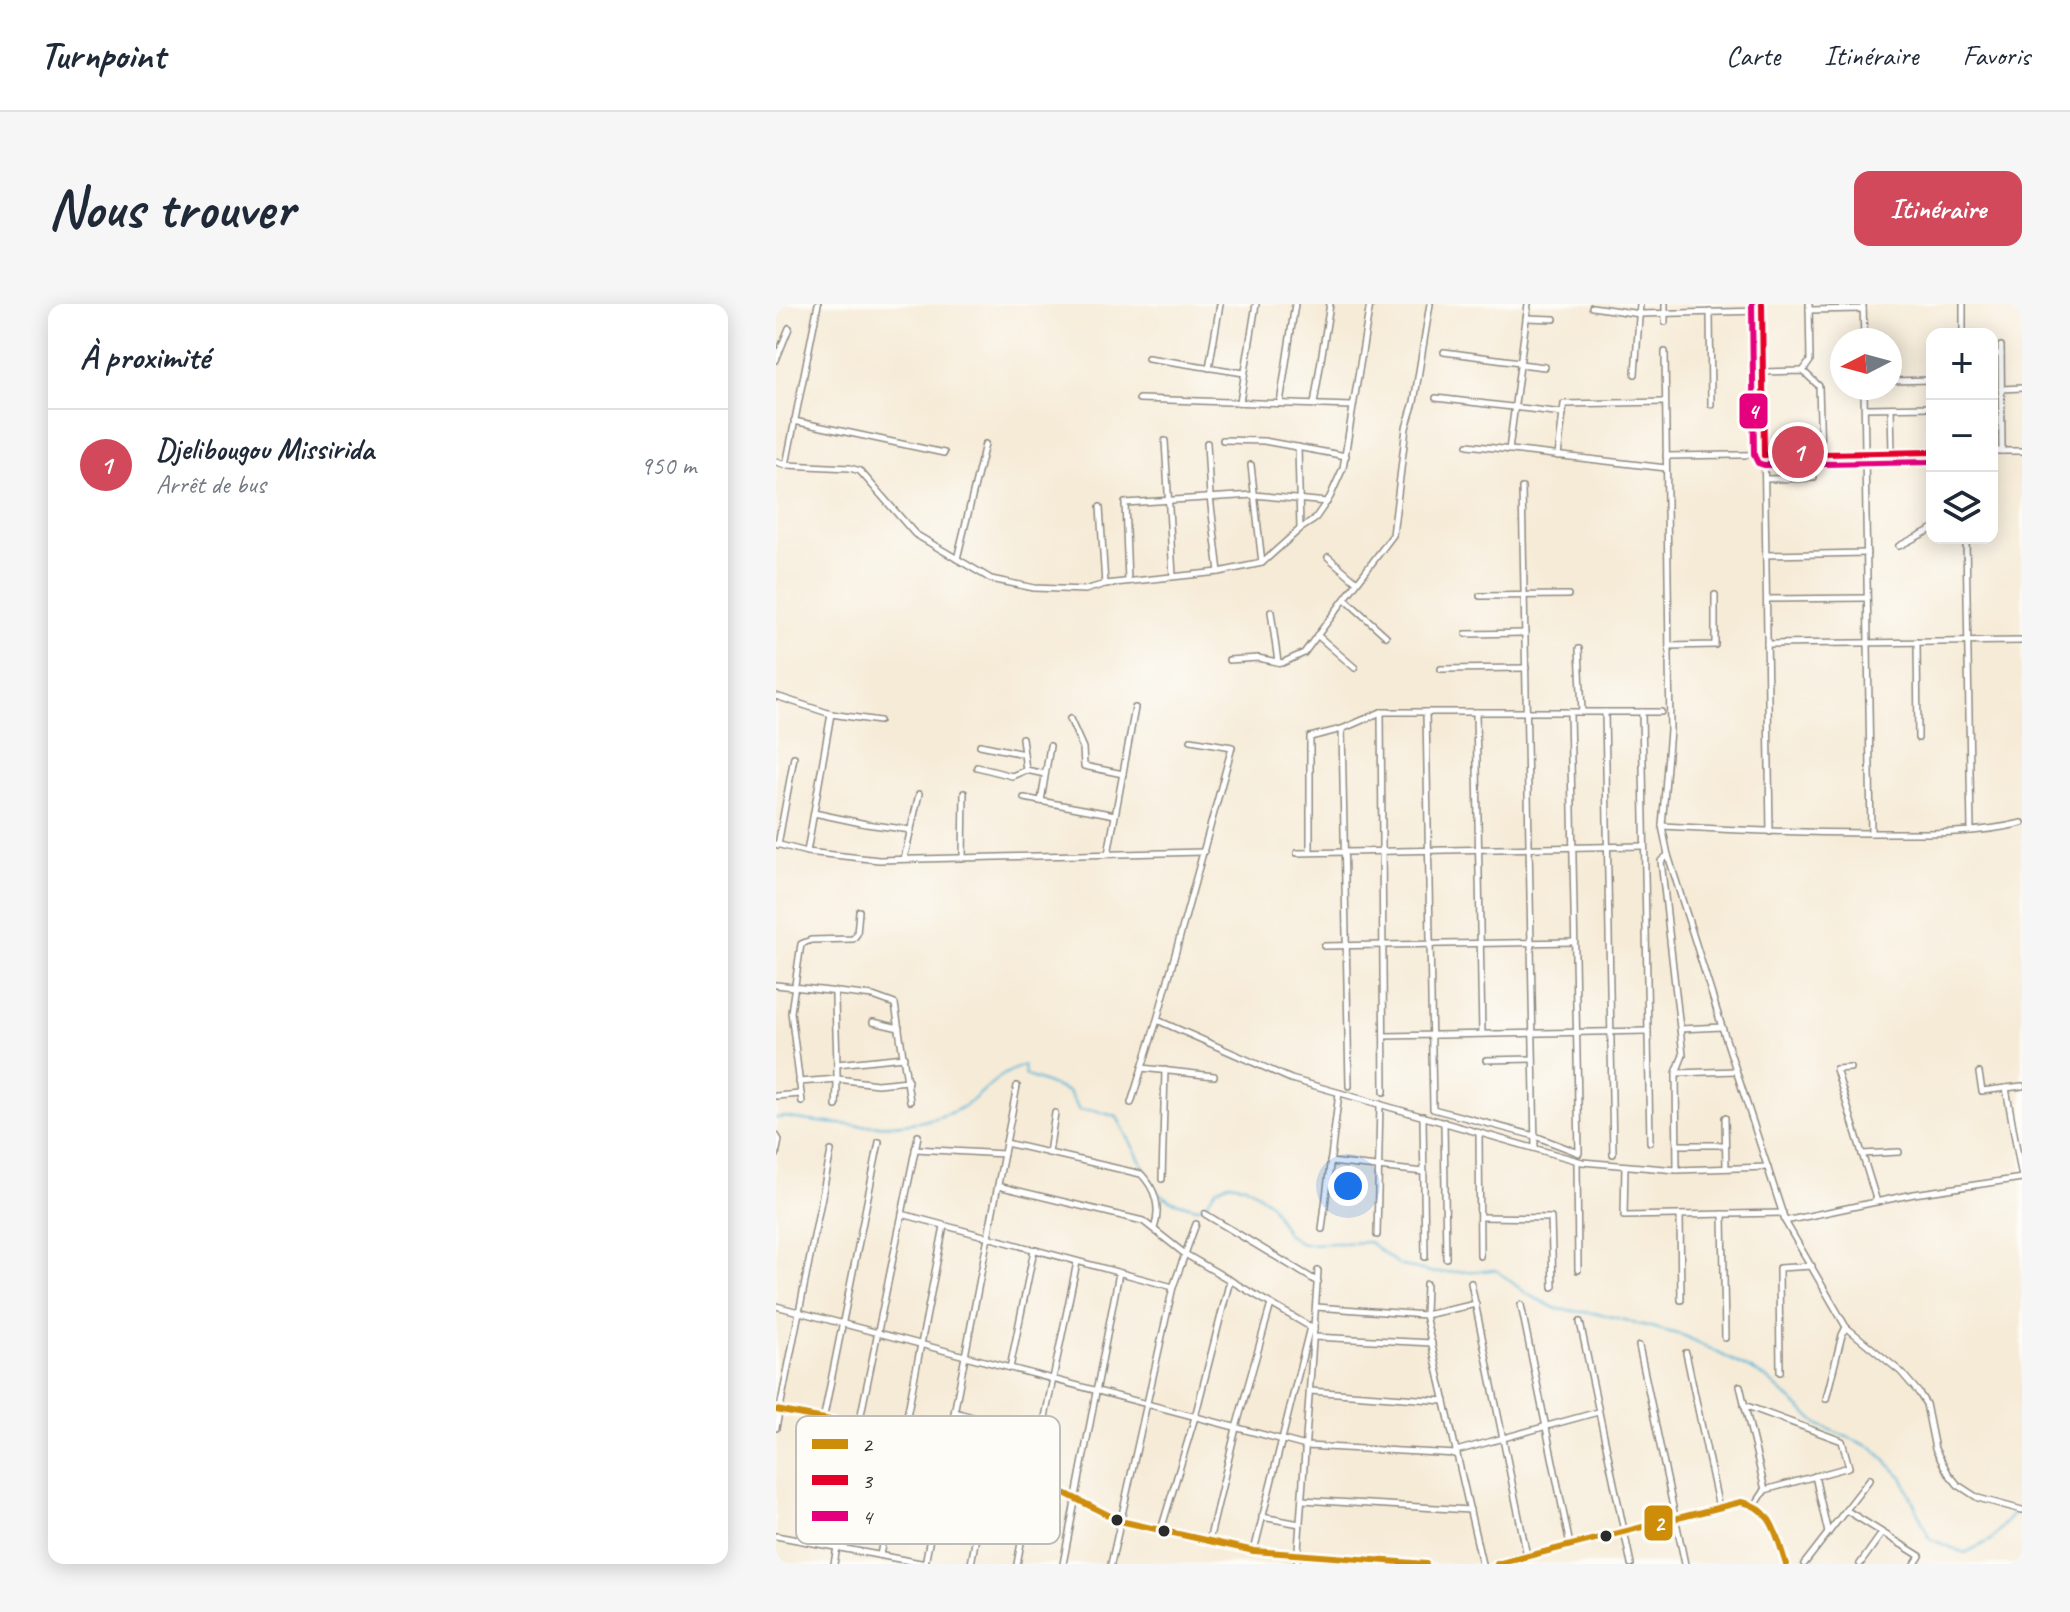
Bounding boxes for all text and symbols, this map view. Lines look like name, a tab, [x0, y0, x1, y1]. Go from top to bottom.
text: Turnpoint	[40, 32, 165, 79]
text: Carte	[1726, 38, 1780, 73]
text: Itinéraire	[1824, 38, 1918, 73]
text: Favoris	[1962, 38, 2030, 73]
button: Itinéraire	[1854, 171, 2022, 246]
text: Nous trouver	[48, 173, 294, 244]
north arrow	[1830, 328, 1902, 400]
map controls	[1926, 328, 1998, 544]
button: +	[1926, 328, 1998, 400]
text: À proximité	[80, 335, 209, 378]
line badge: 4	[1738, 392, 1769, 430]
text: 4	[1748, 398, 1761, 426]
button: −	[1926, 400, 1998, 472]
pin: 1	[1772, 422, 1824, 482]
text: Djelibougou Missirida	[156, 430, 374, 468]
text: 1	[100, 449, 112, 482]
text: 950 m	[640, 449, 696, 482]
text: Arrêt de bus	[156, 468, 266, 501]
button: layers	[1926, 472, 1998, 544]
your location	[1328, 1166, 1368, 1206]
legend	[796, 1416, 1060, 1544]
text: 2	[862, 1431, 874, 1459]
text: 3	[862, 1467, 874, 1495]
text: 4	[862, 1503, 874, 1531]
line badge: 2	[1643, 1504, 1674, 1542]
text: 2	[1654, 1510, 1666, 1538]
unlabelled marker	[1109, 1512, 1125, 1528]
unlabelled marker	[1156, 1523, 1172, 1539]
unlabelled marker	[1598, 1528, 1614, 1544]

